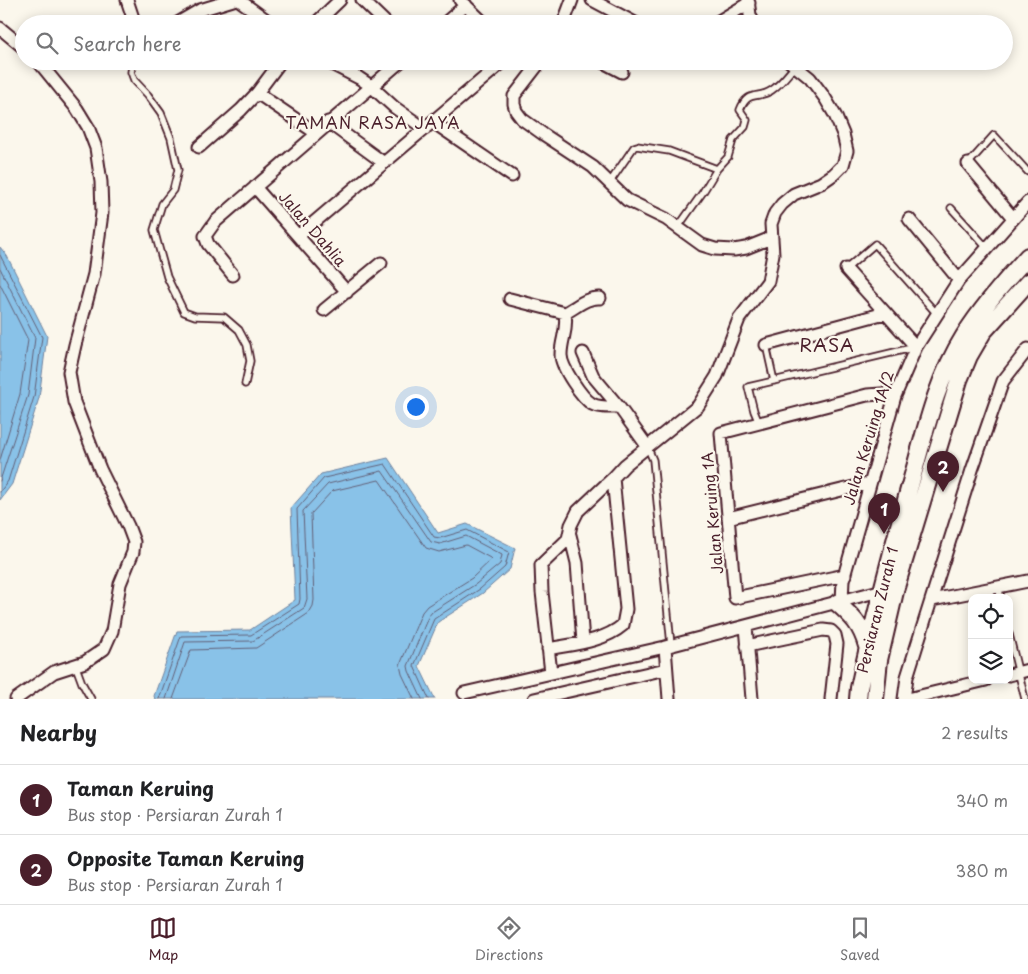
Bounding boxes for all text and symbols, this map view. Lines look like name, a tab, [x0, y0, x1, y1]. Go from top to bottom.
search box	[15, 15, 1013, 70]
icon: search	[33, 29, 61, 57]
text: Search here	[73, 29, 182, 57]
district label: TAMAN RASA JAYA	[286, 110, 460, 134]
street label: Jalan Dahlia	[274, 185, 352, 271]
district label: RASA	[799, 331, 855, 358]
street label: Jalan Keruing 1A/2	[840, 368, 898, 508]
your location	[403, 394, 429, 420]
street label: Jalan Keruing 1A	[695, 451, 728, 575]
pin: 2	[927, 451, 959, 492]
pin: 1	[868, 493, 900, 534]
street label: Persiaran Zurah 1	[850, 544, 903, 675]
map controls	[968, 594, 1013, 684]
button: locate	[968, 594, 1013, 639]
button: layers	[968, 639, 1013, 684]
text: Nearby	[20, 716, 97, 748]
text: 2 results	[941, 720, 1008, 744]
text: Taman Keruing	[67, 774, 214, 802]
text: 1	[32, 788, 40, 812]
text: 340 m	[956, 788, 1008, 812]
text: Bus stop · Persiaran Zurah 1	[67, 802, 283, 826]
text: Opposite Taman Keruing	[67, 844, 304, 872]
text: 2	[30, 858, 42, 882]
text: 380 m	[956, 858, 1008, 882]
text: Bus stop · Persiaran Zurah 1	[67, 872, 283, 896]
tab: Map	[148, 914, 178, 965]
tab: Directions	[475, 914, 543, 965]
tab: Saved	[840, 914, 880, 965]

